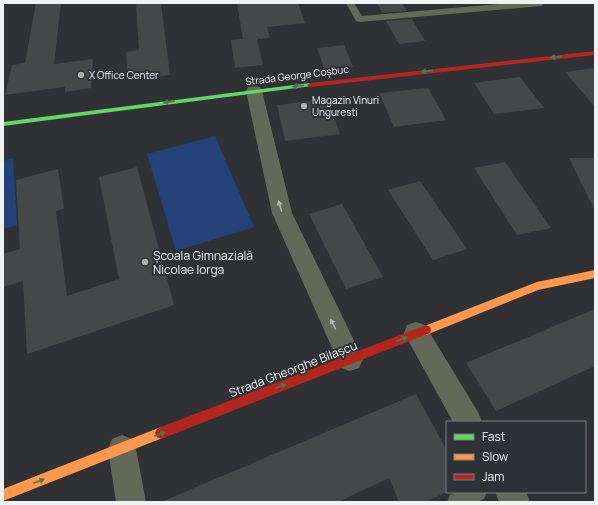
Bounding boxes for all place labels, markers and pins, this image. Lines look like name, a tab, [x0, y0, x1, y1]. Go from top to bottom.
place label: X Office Center	[89, 68, 159, 82]
marker: X Office Center	[76, 70, 86, 80]
place label: Magazin Vinuri Unguresti	[312, 93, 379, 119]
marker: Magazin Vinuri Unguresti	[299, 101, 309, 111]
place label: Școala Gimnazială Nicolae Iorga	[153, 247, 253, 278]
marker: Școala Gimnazială Nicolae Iorga	[140, 257, 150, 267]

